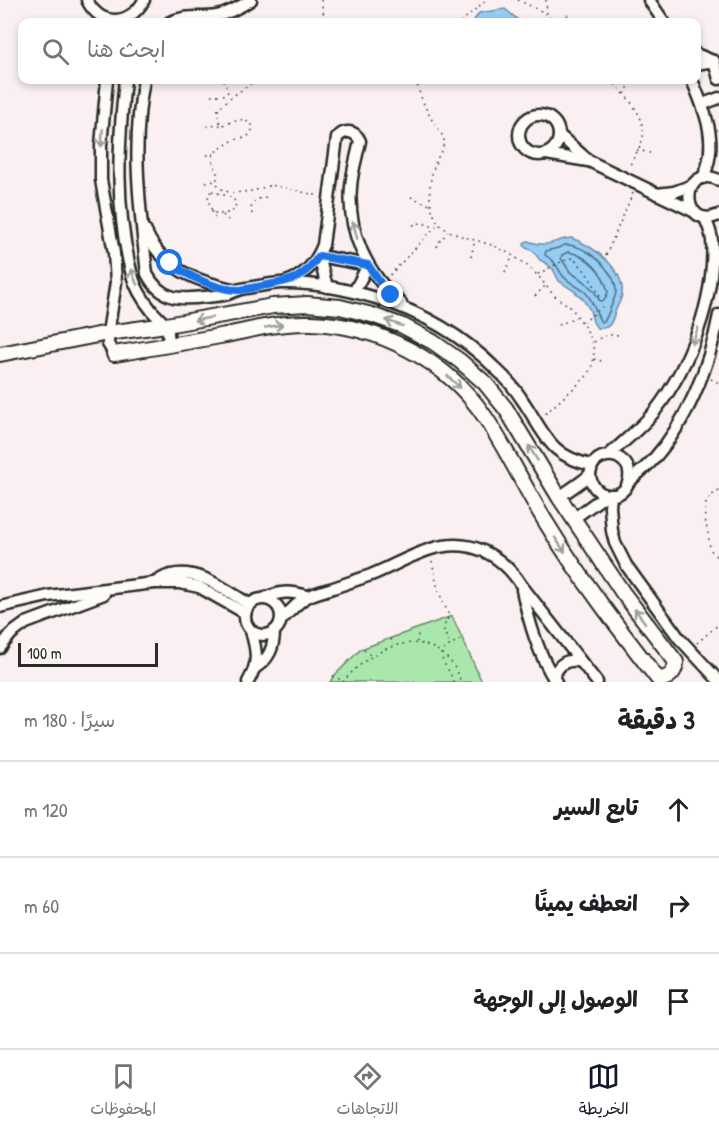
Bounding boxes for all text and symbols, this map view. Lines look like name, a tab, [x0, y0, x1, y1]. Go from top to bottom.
search box	[18, 18, 701, 84]
text: ابحث هنا	[87, 34, 166, 64]
icon: search	[39, 35, 72, 68]
one-way arrow	[96, 127, 107, 147]
one-way arrow	[348, 221, 360, 240]
route start	[156, 249, 182, 275]
one-way arrow	[128, 268, 139, 287]
route end	[377, 281, 403, 307]
one-way arrow	[193, 314, 213, 325]
one-way arrow	[385, 316, 404, 327]
one-way arrow	[264, 320, 284, 331]
one-way arrow	[689, 326, 700, 345]
one-way arrow	[446, 375, 461, 389]
one-way arrow	[526, 445, 538, 462]
one-way arrow	[554, 536, 567, 553]
one-way arrow	[634, 608, 647, 624]
scale bar	[18, 640, 158, 668]
text: 100 m	[27, 642, 62, 664]
text: 3 دقيقة	[617, 702, 695, 737]
text: سيرًا · 180 m	[24, 706, 115, 733]
text: تابع السير	[555, 792, 638, 822]
icon: ahead	[662, 793, 695, 826]
text: 120 m	[24, 796, 68, 823]
text: انعطف يمينًا	[535, 888, 638, 918]
icon: right	[662, 889, 695, 922]
text: 60 m	[24, 892, 59, 919]
text: الوصول إلى الوجهة	[473, 984, 638, 1014]
icon: arrive	[662, 985, 695, 1018]
tab: المحفوظات	[90, 1060, 156, 1123]
tab: الاتجاهات	[337, 1060, 398, 1123]
tab: الخريطة	[579, 1060, 629, 1123]

